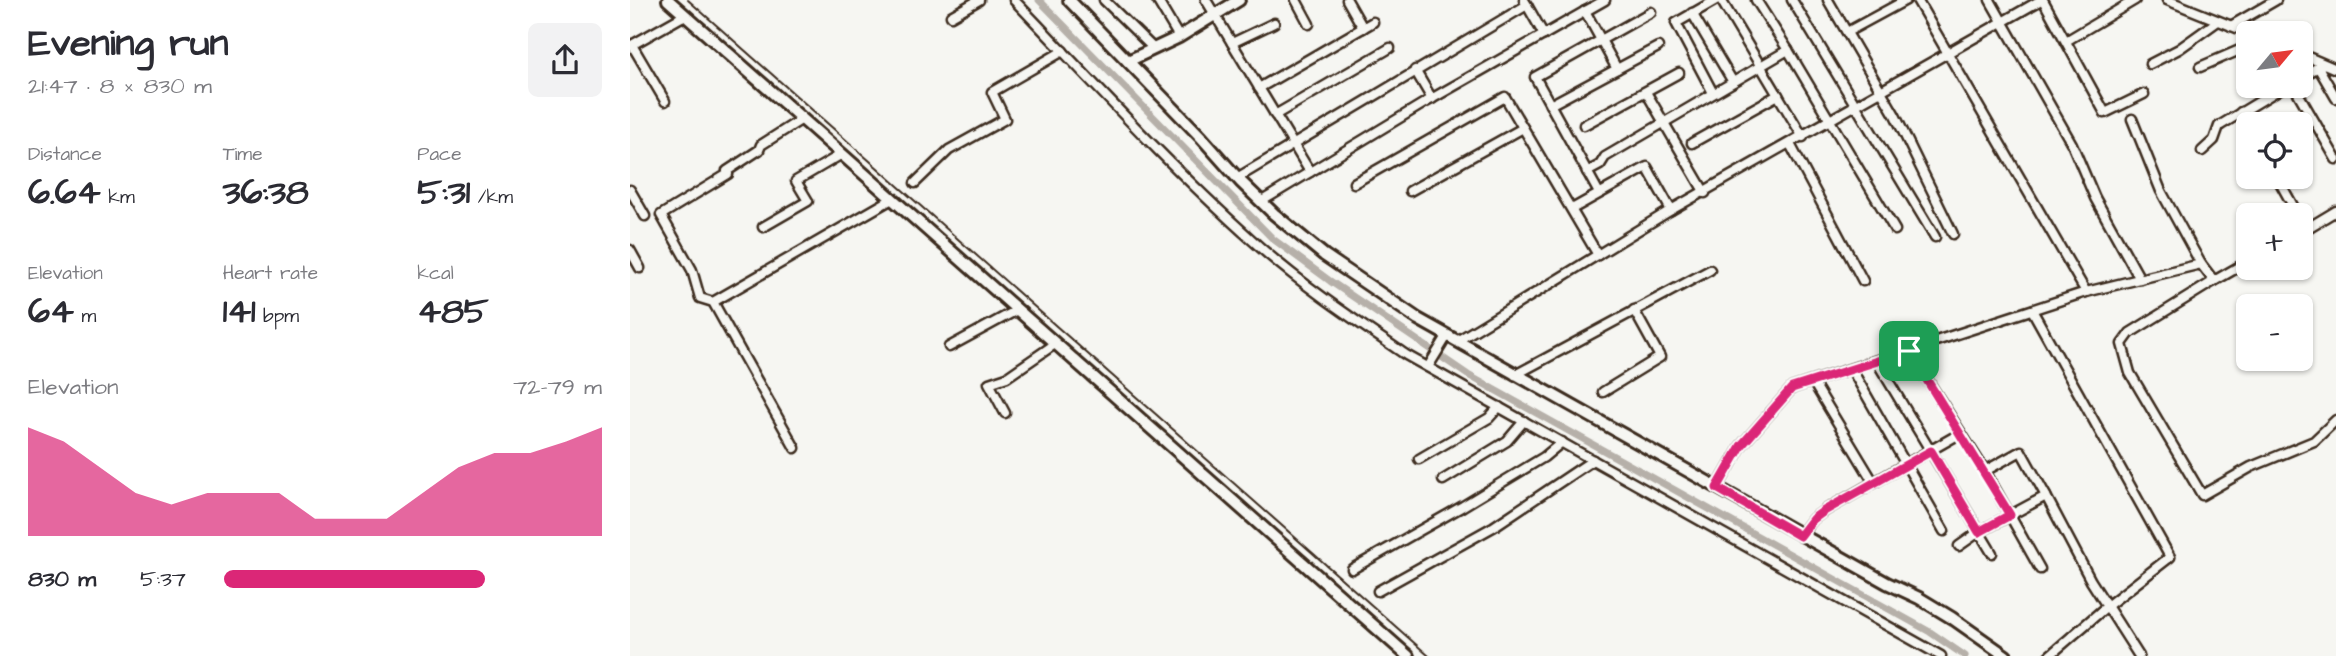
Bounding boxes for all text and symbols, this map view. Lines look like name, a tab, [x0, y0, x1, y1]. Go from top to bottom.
text: Evening run	[28, 18, 229, 70]
north arrow	[2236, 21, 2314, 98]
map controls	[2236, 21, 2313, 371]
button: share	[528, 23, 602, 97]
text: 21:47 · 8 × 830 m	[28, 70, 212, 102]
button: locate	[2236, 112, 2313, 189]
text: Distance	[28, 141, 102, 168]
text: Time	[223, 141, 262, 168]
text: Pace	[417, 141, 461, 168]
text: 6.64	[28, 168, 101, 217]
text: 36:38	[223, 168, 309, 217]
text: 5:31	[417, 168, 470, 217]
text: km	[101, 184, 135, 211]
text: /km	[470, 184, 513, 211]
button: +	[2236, 203, 2313, 280]
text: Elevation	[28, 260, 103, 287]
text: Heart rate	[223, 260, 318, 287]
text: kcal	[417, 260, 454, 287]
text: 64	[28, 287, 74, 336]
text: 141	[223, 287, 255, 336]
text: 485	[417, 287, 489, 336]
button: −	[2236, 294, 2313, 371]
text: m	[74, 303, 96, 330]
text: bpm	[255, 303, 299, 330]
pin	[1879, 321, 1939, 381]
icon: arrive	[1890, 332, 1928, 370]
text: Elevation	[28, 371, 119, 403]
text: 72–79 m	[513, 371, 602, 403]
text: 830 m	[28, 563, 96, 595]
text: 5:37	[140, 563, 186, 595]

